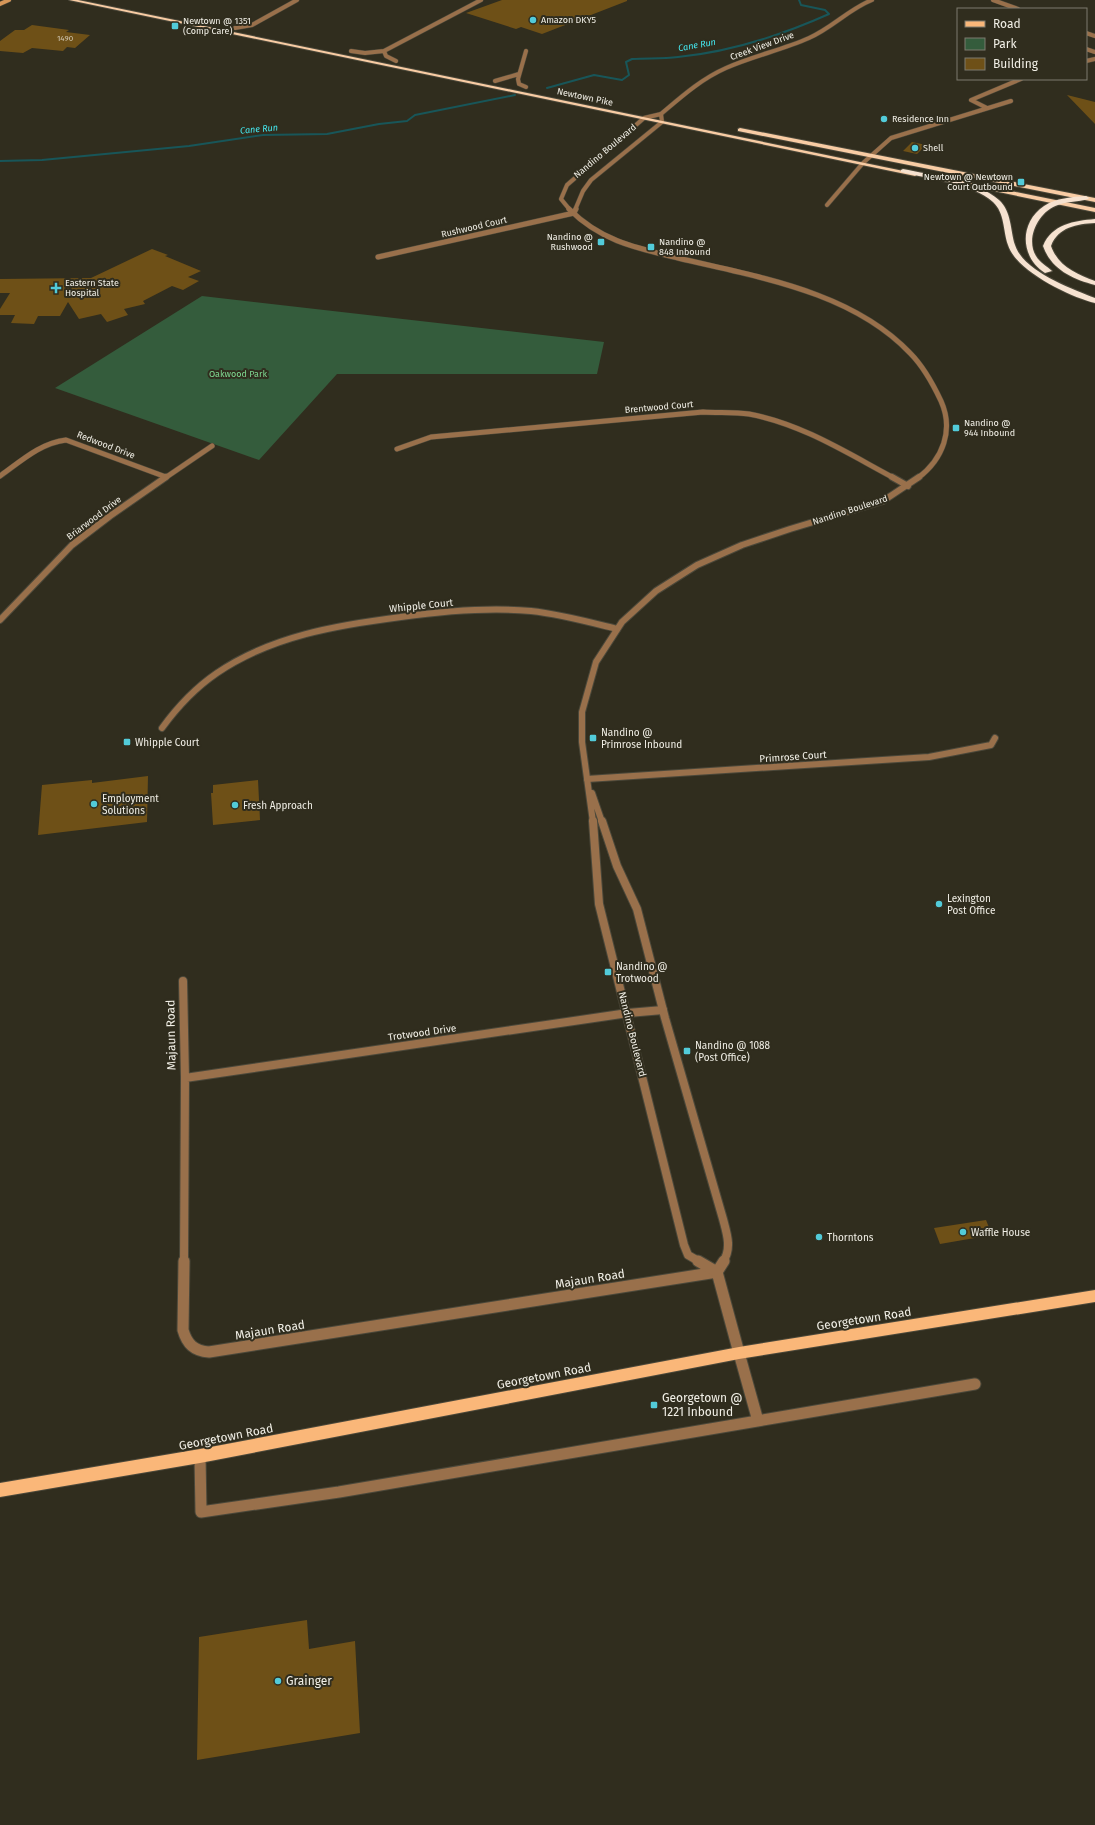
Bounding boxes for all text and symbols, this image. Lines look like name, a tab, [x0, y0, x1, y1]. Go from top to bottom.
legend	[957, 8, 1087, 80]
marker: Amazon DKY5	[528, 15, 538, 25]
place label: Amazon DKY5	[541, 15, 596, 25]
place label: Newtown @ 1351 (Comp Care)	[183, 16, 251, 36]
text: Road	[993, 17, 1021, 31]
marker: Newtown @ 1351 (Comp Care)	[170, 21, 180, 31]
street label: Creek View Drive	[729, 30, 795, 62]
house number: 1490	[57, 34, 74, 43]
water label: Cane Run	[677, 37, 717, 53]
text: Park	[993, 37, 1017, 51]
text: Building	[993, 57, 1039, 71]
street label: Newtown Pike	[556, 86, 614, 108]
marker: Residence Inn	[879, 114, 889, 124]
place label: Residence Inn	[892, 114, 949, 124]
water label: Cane Run	[240, 122, 278, 136]
street label: Nandino Boulevard	[572, 122, 638, 180]
marker: Shell	[910, 143, 920, 153]
place label: Shell	[923, 143, 944, 153]
place label: Newtown @ Newtown Court Outbound	[924, 172, 1013, 192]
marker: Newtown @ Newtown Court Outbound	[1016, 177, 1026, 187]
street label: Rushwood Court	[440, 214, 508, 239]
place label: Nandino @ Rushwood	[547, 232, 593, 252]
marker: Nandino @ Rushwood	[596, 237, 606, 247]
place label: Nandino @ 848 Inbound	[659, 237, 711, 257]
marker: Nandino @ 848 Inbound	[646, 242, 656, 252]
place label: Eastern State Hospital	[65, 278, 119, 298]
marker: Eastern State Hospital	[50, 282, 62, 294]
park label: Oakwood Park	[209, 369, 267, 379]
street label: Brentwood Court	[624, 399, 695, 415]
place label: Nandino @ 944 Inbound	[964, 418, 1015, 438]
marker: Nandino @ 944 Inbound	[951, 423, 961, 433]
street label: Redwood Drive	[76, 429, 137, 461]
street label: Nandino Boulevard	[811, 493, 889, 527]
street label: Briarwood Drive	[65, 494, 123, 542]
street label: Whipple Court	[388, 597, 454, 615]
place label: Nandino @ Primrose Inbound	[601, 727, 682, 751]
marker: Nandino @ Primrose Inbound	[588, 733, 598, 743]
marker: Whipple Court	[122, 737, 132, 747]
place label: Whipple Court	[135, 737, 200, 749]
street label: Primrose Court	[759, 749, 828, 765]
place label: Employment Solutions	[102, 793, 159, 817]
marker: Employment Solutions	[89, 799, 99, 809]
marker: Fresh Approach	[230, 800, 240, 810]
place label: Fresh Approach	[243, 800, 313, 812]
place label: Lexington Post Office	[947, 893, 995, 917]
marker: Lexington Post Office	[934, 899, 944, 909]
place label: Nandino @ Trotwood	[616, 961, 667, 985]
marker: Nandino @ Trotwood	[603, 967, 613, 977]
street label: Nandino Boulevard	[616, 991, 648, 1078]
street label: Majaun Road	[163, 1000, 179, 1070]
street label: Trotwood Drive	[387, 1022, 457, 1044]
place label: Nandino @ 1088 (Post Office)	[695, 1040, 771, 1064]
marker: Nandino @ 1088 (Post Office)	[682, 1046, 692, 1056]
marker: Waffle House	[958, 1227, 968, 1237]
place label: Waffle House	[971, 1227, 1030, 1239]
marker: Thorntons	[814, 1232, 824, 1242]
place label: Thorntons	[827, 1232, 874, 1244]
street label: Majaun Road	[554, 1267, 626, 1291]
street label: Georgetown Road	[816, 1305, 912, 1333]
street label: Majaun Road	[234, 1318, 306, 1342]
street label: Georgetown Road	[496, 1360, 592, 1392]
place label: Georgetown @ 1221 Inbound	[662, 1391, 742, 1419]
marker: Georgetown @ 1221 Inbound	[649, 1400, 659, 1410]
street label: Georgetown Road	[178, 1421, 274, 1453]
place label: Grainger	[286, 1674, 332, 1688]
marker: Grainger	[273, 1676, 283, 1686]

